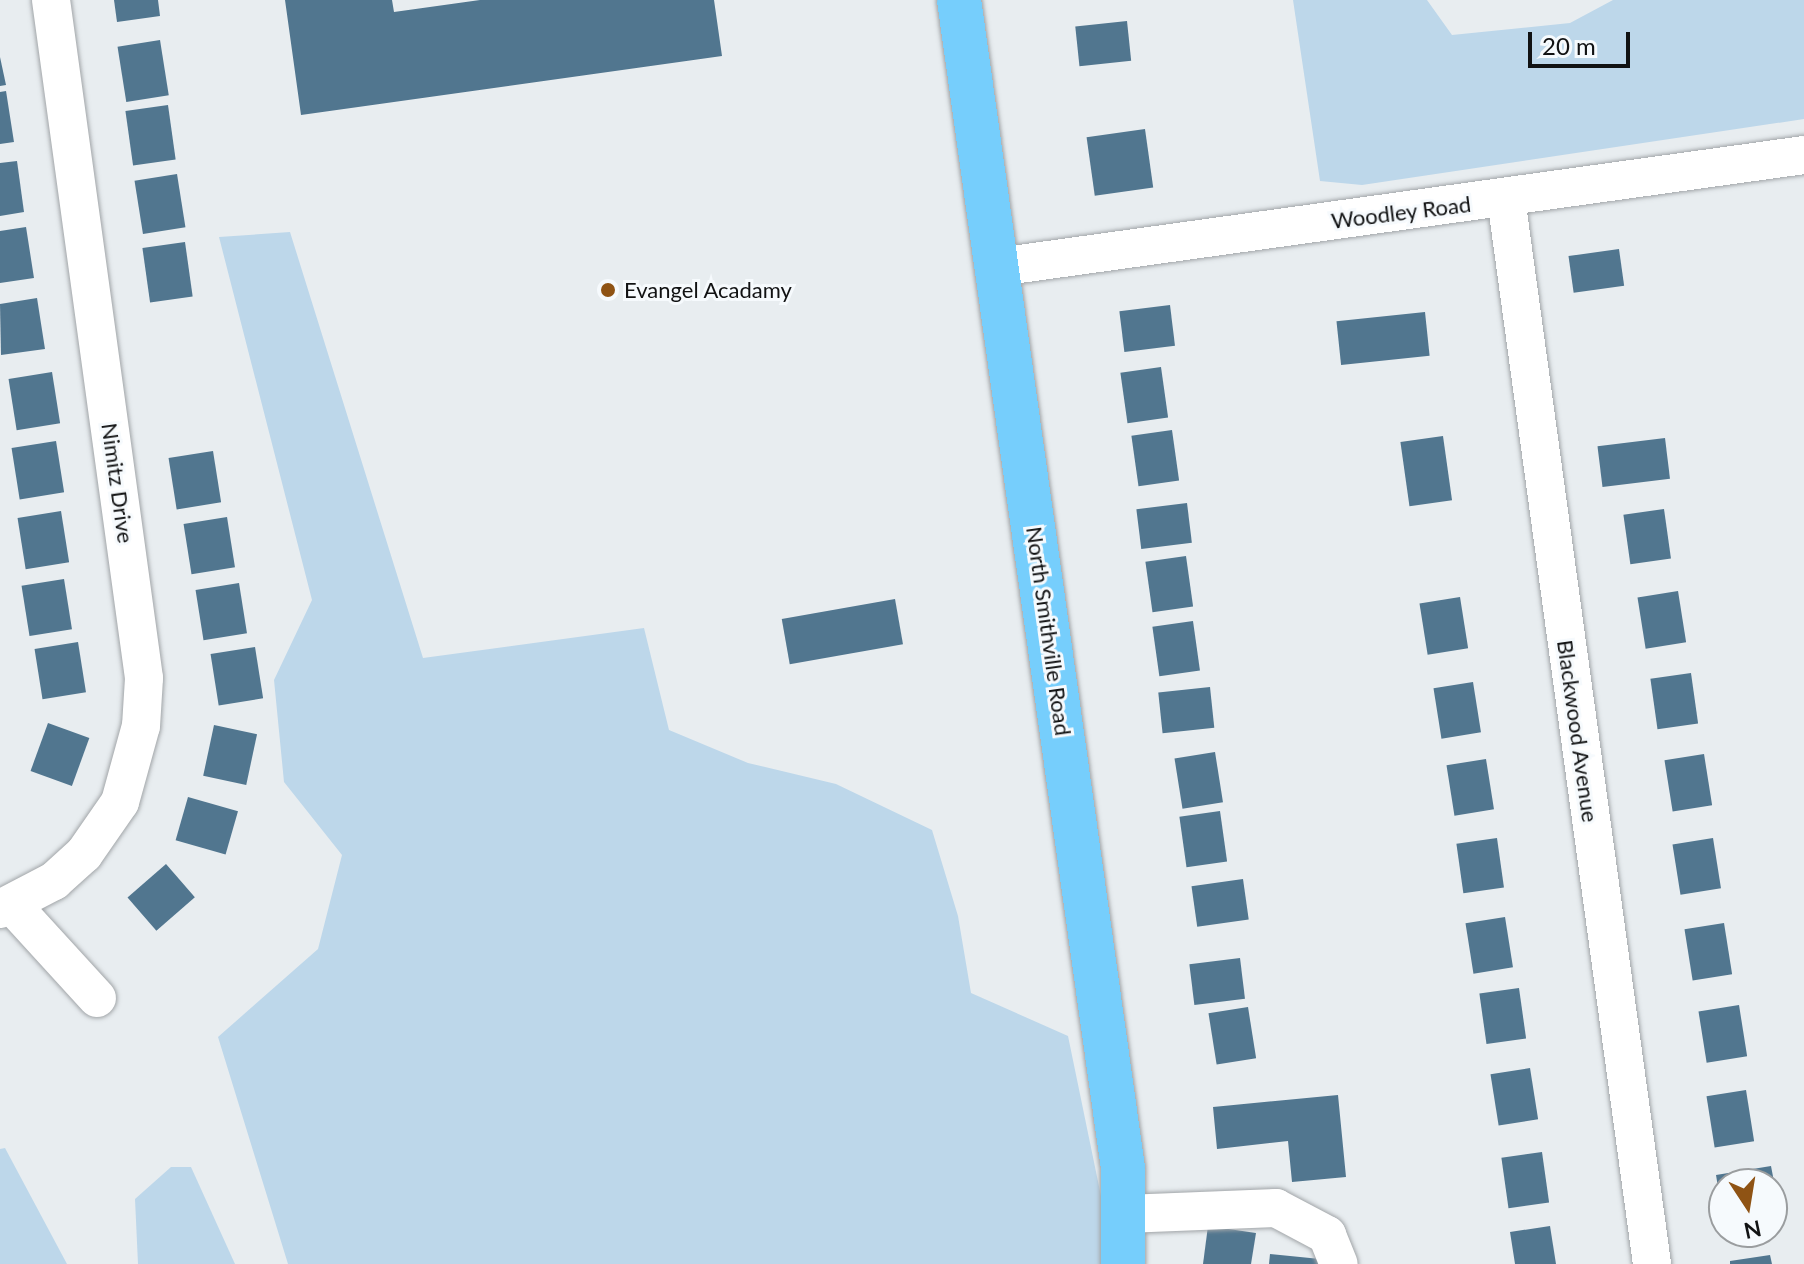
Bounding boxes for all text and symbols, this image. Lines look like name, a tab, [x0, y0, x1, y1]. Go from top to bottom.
scale bar	[1532, 16, 1634, 66]
text: 20 m	[1542, 31, 1596, 60]
street label: Woodley Road	[1329, 190, 1473, 234]
place label: Evangel Acadamy	[624, 277, 793, 303]
marker: Evangel Acadamy	[599, 281, 617, 299]
street label: Nimitz Drive	[96, 421, 140, 545]
street label: North Smithville Road	[1021, 525, 1077, 737]
street label: Blackwood Avenue	[1552, 638, 1604, 824]
north arrow	[1708, 1168, 1788, 1248]
text: N	[1742, 1215, 1764, 1245]

